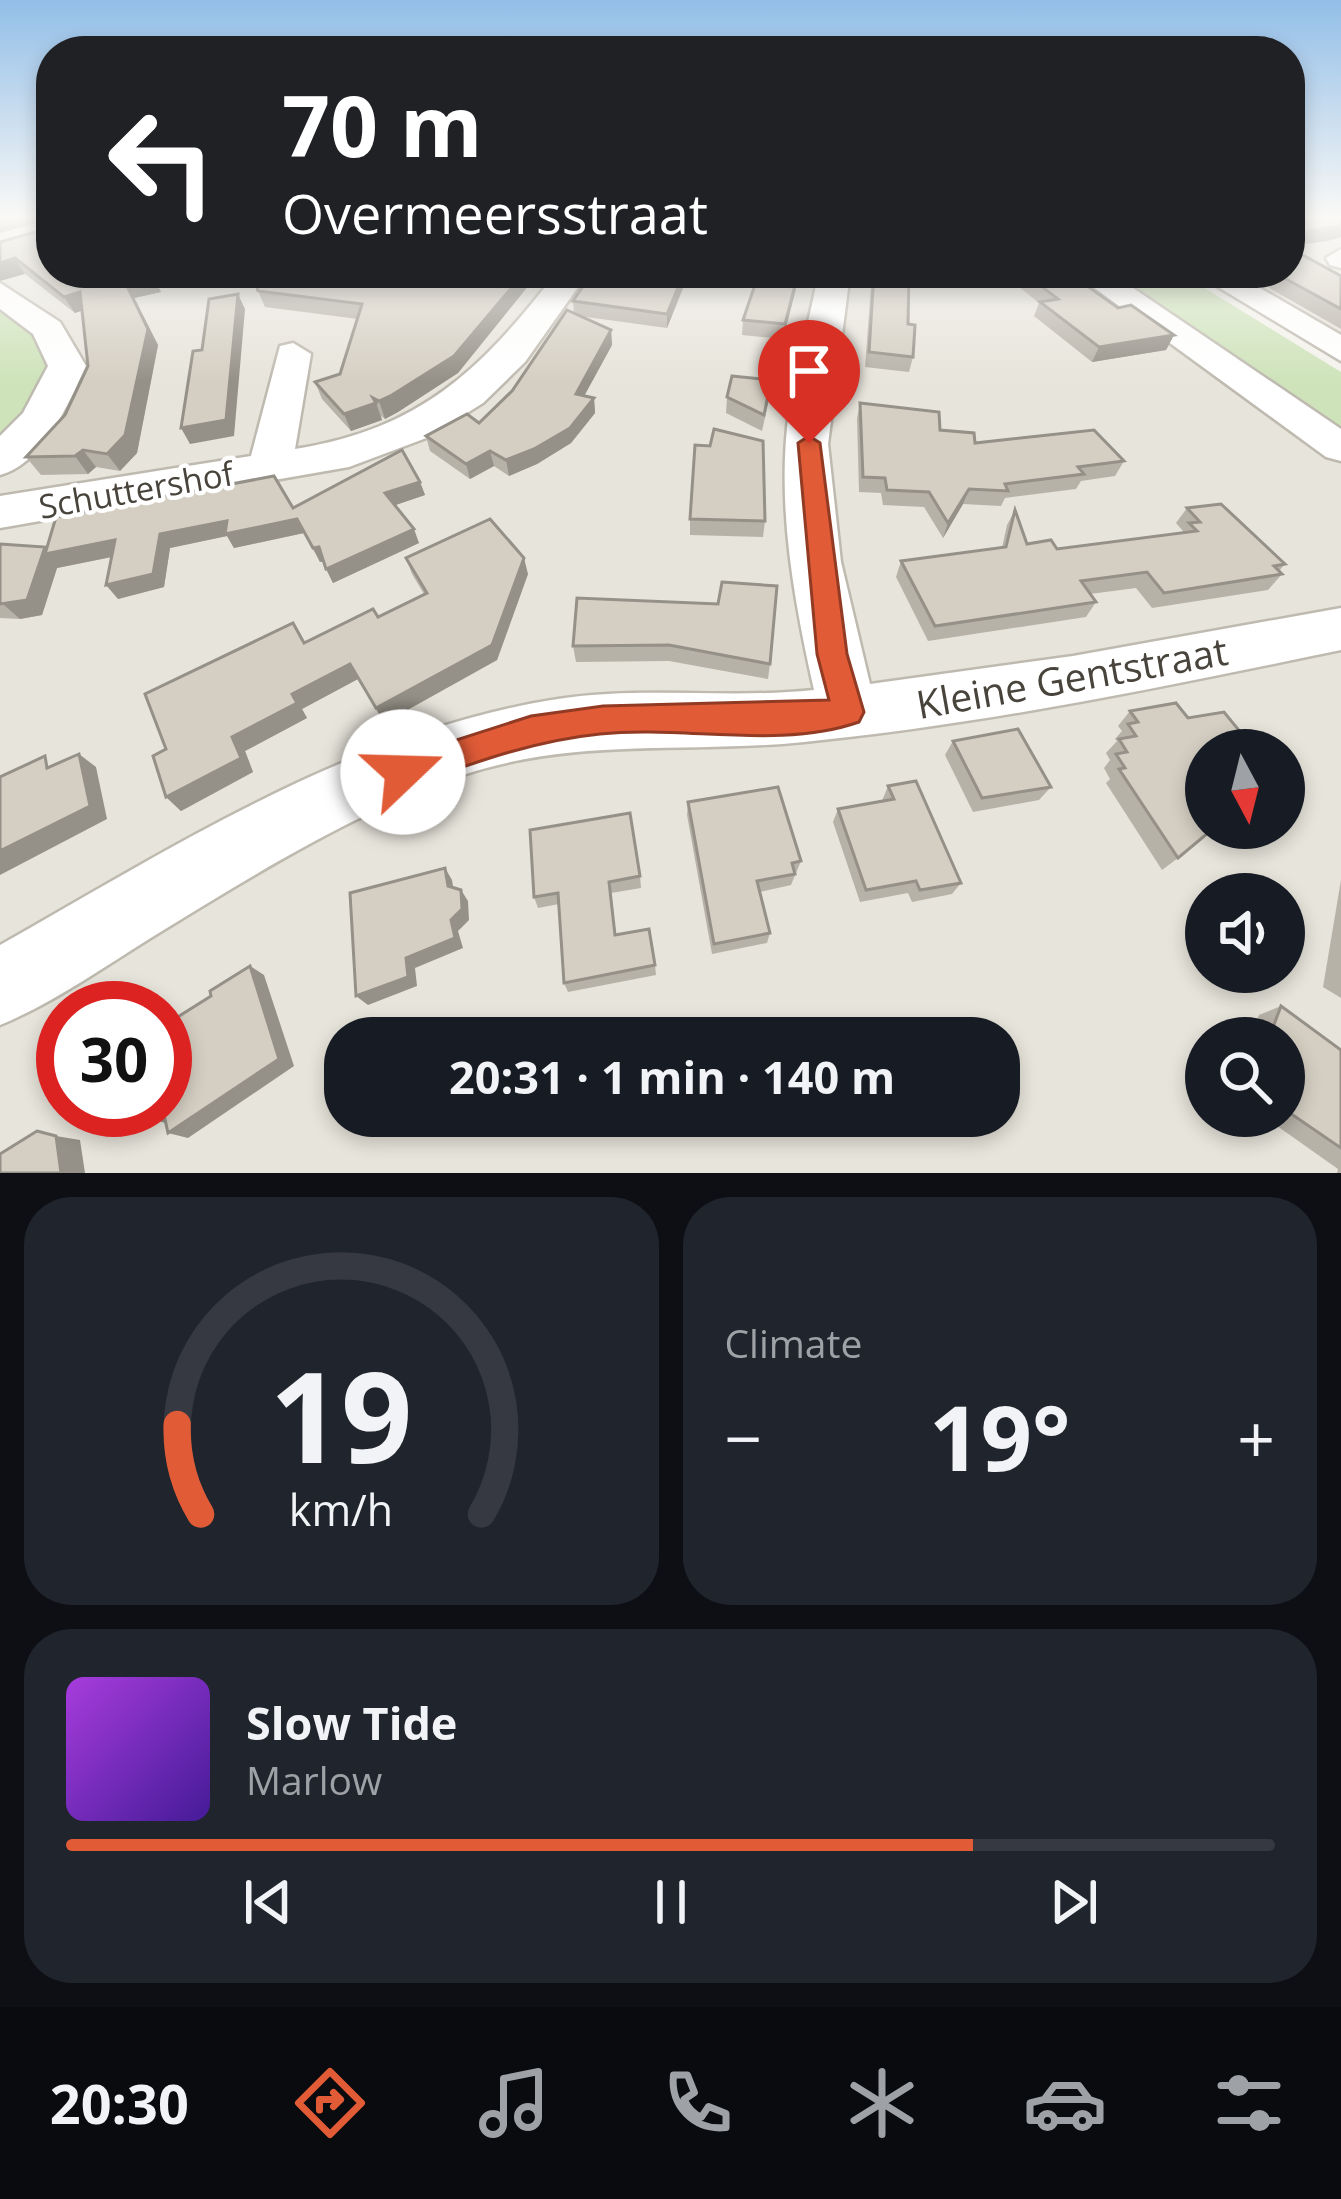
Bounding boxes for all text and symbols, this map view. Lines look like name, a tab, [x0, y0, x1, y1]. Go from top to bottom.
text: 70 m	[282, 67, 482, 182]
icon: left	[84, 84, 240, 240]
text: Overmeersstraat	[282, 176, 708, 250]
pin	[758, 320, 860, 443]
icon: arrive	[776, 338, 842, 404]
street label: Schuttershof	[35, 450, 239, 529]
street label: Kleine Gentstraat	[912, 623, 1232, 730]
position arrow	[340, 709, 466, 835]
north arrow	[1185, 729, 1305, 849]
map controls	[1185, 729, 1305, 1137]
button: sound	[1185, 873, 1305, 993]
speed limit sign: 30	[36, 981, 192, 1137]
button: search	[1185, 1017, 1305, 1137]
text: 20:31 · 1 min · 140 m	[449, 1046, 895, 1107]
text: Climate	[725, 1316, 862, 1369]
text: 19	[270, 1330, 413, 1500]
text: 19°	[929, 1375, 1070, 1497]
text: −	[725, 1392, 762, 1482]
text: +	[1237, 1392, 1275, 1482]
text: km/h	[289, 1480, 393, 1539]
text: Slow Tide	[246, 1692, 457, 1753]
text: Marlow	[246, 1753, 382, 1806]
icon: previous	[235, 1869, 301, 1935]
icon: pause	[638, 1869, 704, 1935]
icon: next	[1041, 1869, 1107, 1935]
icon: directions	[288, 2061, 372, 2145]
icon: music	[472, 2061, 556, 2145]
icon: phone	[656, 2061, 740, 2145]
icon: climate	[840, 2061, 924, 2145]
icon: car	[1023, 2061, 1107, 2145]
icon: filters	[1207, 2061, 1291, 2145]
text: 20:30	[50, 2066, 189, 2140]

